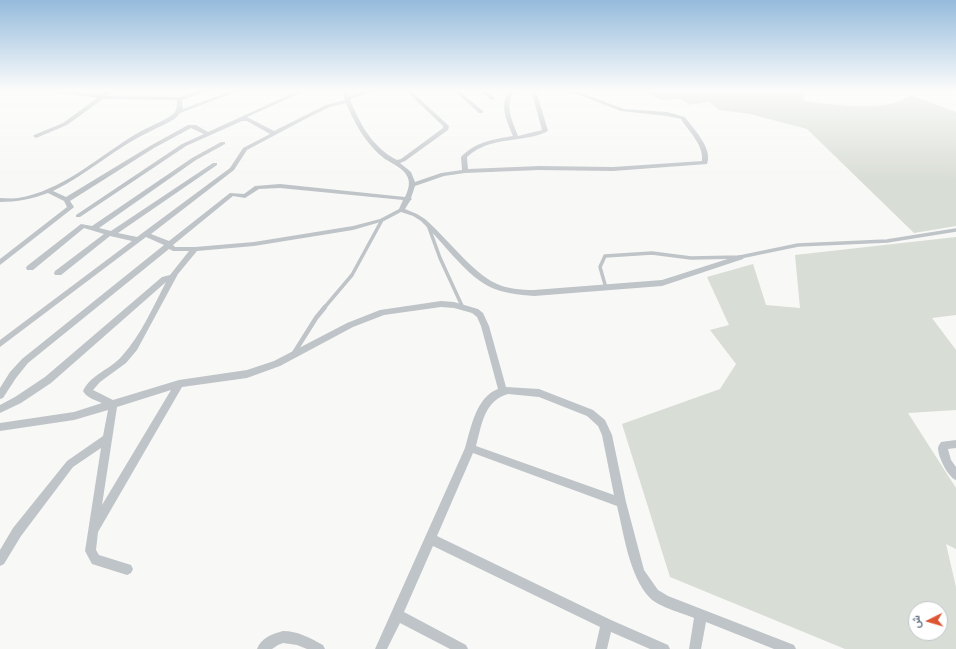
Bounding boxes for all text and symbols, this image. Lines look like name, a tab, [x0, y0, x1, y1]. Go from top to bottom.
north arrow	[908, 601, 948, 641]
text: ش	[909, 615, 925, 629]

